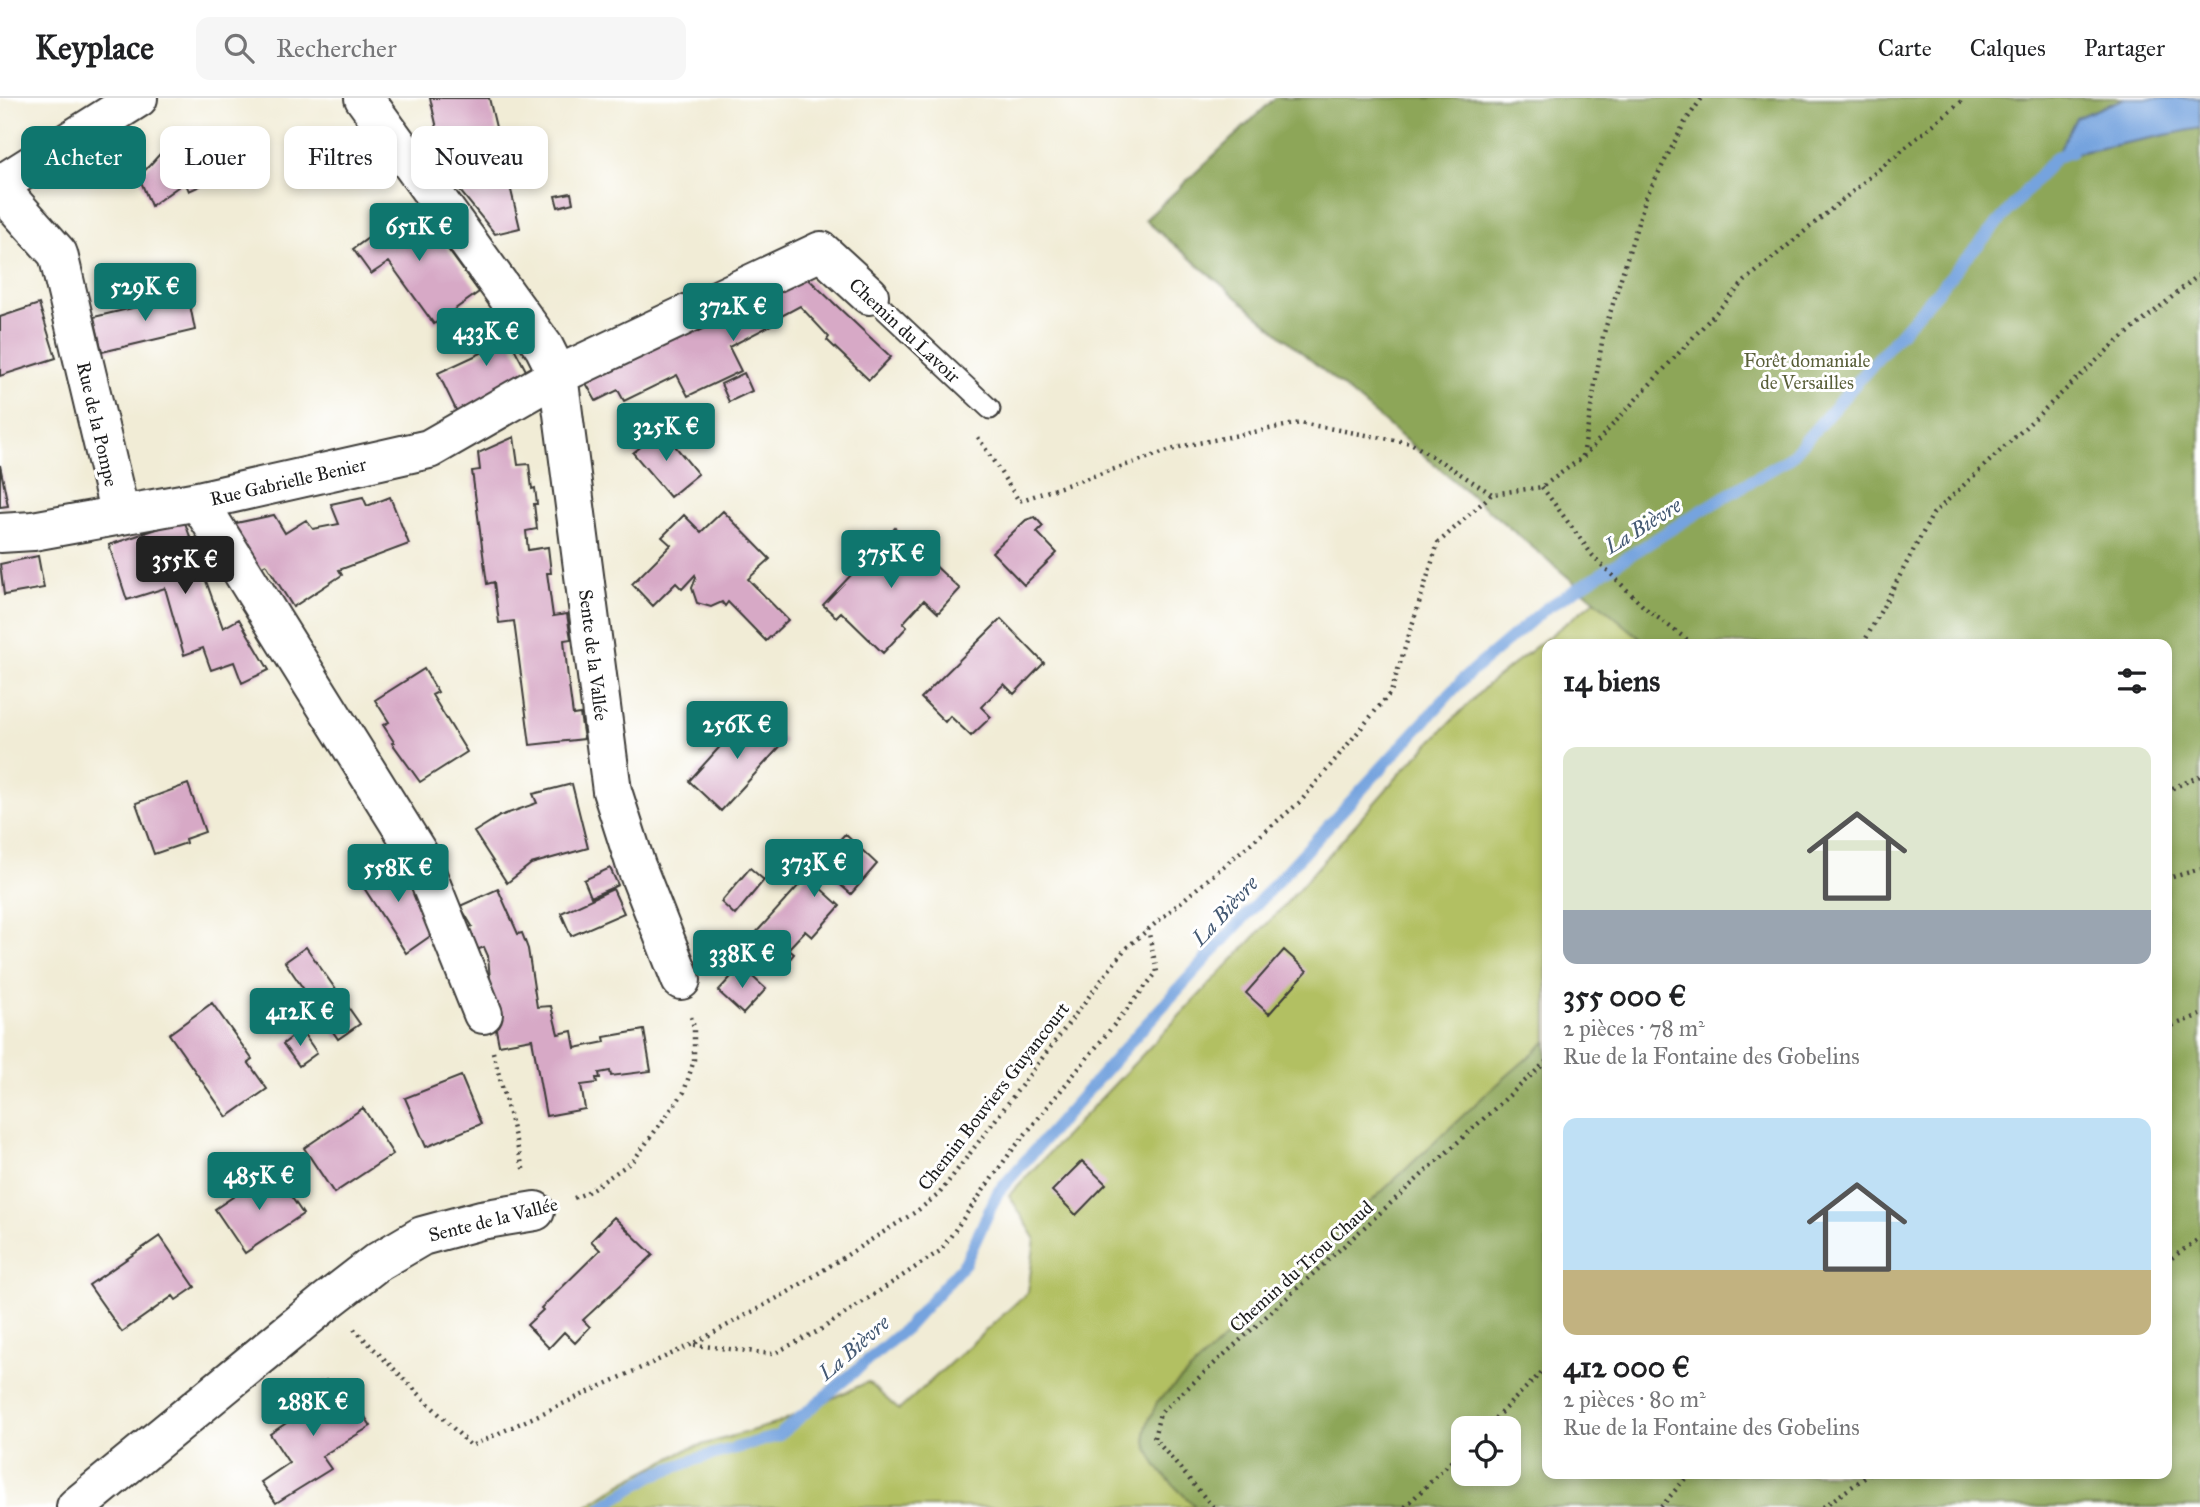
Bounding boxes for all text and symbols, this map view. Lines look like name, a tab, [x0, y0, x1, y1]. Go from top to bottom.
search box	[196, 17, 686, 80]
text: Keyplace	[35, 28, 154, 68]
icon: search	[220, 29, 258, 67]
text: Rechercher	[276, 32, 397, 64]
text: Carte	[1878, 33, 1932, 63]
text: Calques	[1970, 33, 2046, 63]
text: Partager	[2084, 33, 2165, 63]
chip: Acheter	[21, 126, 146, 189]
chip: Louer	[160, 126, 270, 189]
chip: Filtres	[284, 126, 397, 189]
chip: Nouveau	[411, 126, 548, 189]
pin: 651K €	[362, 204, 476, 263]
text: 651K €	[386, 212, 452, 240]
pin: 529K €	[88, 264, 202, 323]
text: 529K €	[110, 272, 180, 300]
street label: Chemin du Lavoir	[844, 273, 966, 388]
pin: 372K €	[676, 284, 790, 343]
text: 372K €	[699, 292, 767, 320]
pin: 433K €	[429, 308, 543, 368]
text: 433K €	[453, 317, 519, 345]
park label: Forêt domaniale de Versailles	[1743, 349, 1871, 394]
street label: Rue de la Pompe	[72, 359, 123, 489]
pin: 325K €	[609, 404, 723, 463]
text: 325K €	[633, 412, 699, 440]
street label: Rue Gabrielle Benier	[208, 452, 369, 511]
water label: La Bièvre	[1599, 492, 1687, 560]
pin: 375K €	[834, 531, 948, 590]
pin: 355K €	[128, 536, 242, 596]
text: 375K €	[857, 539, 925, 567]
text: 355K €	[152, 545, 218, 573]
street label: Sente de la Vallée	[574, 588, 613, 722]
icon: filters	[2113, 662, 2151, 700]
text: 14 biens	[1563, 663, 1660, 699]
pin: 256K €	[680, 702, 794, 761]
text: 256K €	[703, 710, 771, 738]
icon: home	[1794, 793, 1920, 919]
pin: 373K €	[757, 840, 871, 899]
pin: 558K €	[341, 844, 455, 904]
text: 373K €	[781, 848, 847, 876]
text: 558K €	[364, 853, 432, 881]
water label: La Bièvre	[1186, 870, 1264, 952]
pin: 338K €	[685, 930, 799, 990]
text: 338K €	[709, 939, 775, 967]
text: 355 000 €	[1563, 978, 1686, 1014]
pin: 412K €	[243, 988, 357, 1048]
text: 412K €	[266, 997, 334, 1025]
street label: Chemin Bouviers Guyancourt	[913, 997, 1074, 1195]
text: 2 pièces · 78 m²	[1563, 1014, 1705, 1042]
text: Rue de la Fontaine des Gobelins	[1563, 1042, 1860, 1070]
pin: 485K €	[202, 1152, 316, 1212]
text: 485K €	[224, 1161, 294, 1189]
icon: home	[1794, 1164, 1920, 1290]
street label: Sente de la Vallée	[426, 1192, 560, 1247]
street label: Chemin du Trou Chaud	[1225, 1195, 1378, 1337]
water label: La Bièvre	[812, 1309, 896, 1387]
text: 412 000 €	[1563, 1349, 1690, 1385]
pin: 288K €	[256, 1378, 370, 1438]
text: 2 pièces · 80 m²	[1563, 1385, 1706, 1413]
text: 288K €	[277, 1387, 349, 1415]
text: Rue de la Fontaine des Gobelins	[1563, 1413, 1860, 1441]
map controls	[1451, 1416, 1521, 1486]
button: locate	[1451, 1416, 1521, 1486]

